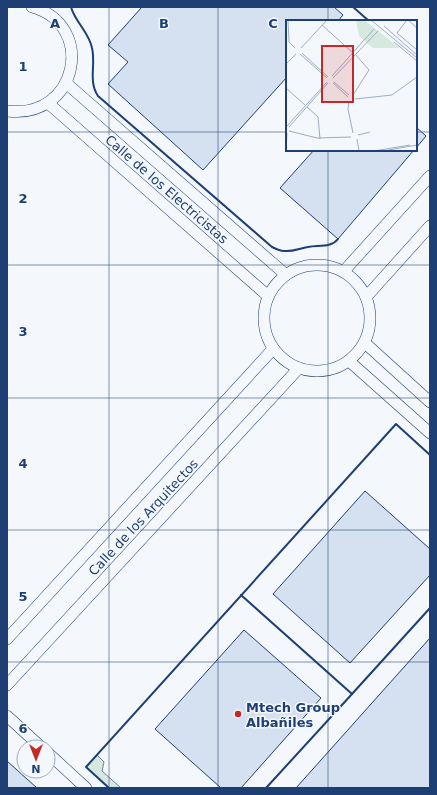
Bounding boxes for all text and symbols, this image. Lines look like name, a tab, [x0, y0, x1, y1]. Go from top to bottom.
text: A	[50, 16, 60, 31]
text: B	[159, 16, 169, 31]
text: C	[268, 16, 278, 31]
inset map	[286, 20, 417, 151]
text: 1	[18, 59, 28, 74]
street label: Calle de los Electricistas	[102, 132, 231, 247]
text: 2	[18, 191, 28, 206]
text: 3	[18, 324, 28, 339]
text: 4	[18, 456, 28, 471]
street label: Calle de los Arquitectos	[86, 456, 201, 579]
text: 5	[18, 589, 28, 604]
place label: Mtech Group Albañiles	[246, 700, 340, 730]
marker: Mtech Group Albañiles	[233, 709, 243, 719]
text: 6	[18, 721, 28, 736]
north arrow	[16, 739, 56, 779]
text: N	[31, 762, 41, 775]

